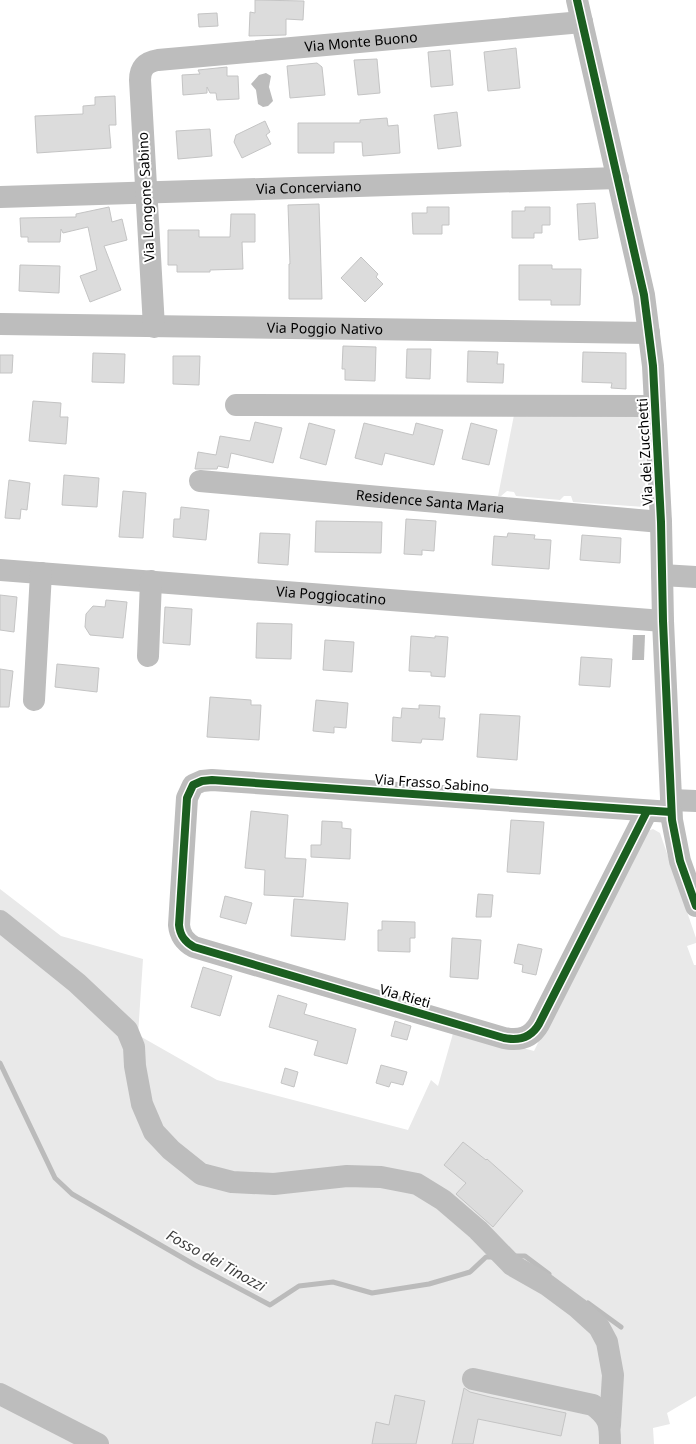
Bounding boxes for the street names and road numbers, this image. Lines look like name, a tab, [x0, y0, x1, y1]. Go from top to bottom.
street label: Via Monte Buono	[304, 27, 418, 56]
street label: Via Longone Sabino	[133, 132, 158, 262]
street label: Via Concerviano	[256, 176, 362, 198]
street label: Via Poggio Nativo	[267, 318, 383, 338]
street label: Via dei Zucchetti	[632, 398, 657, 506]
street label: Residence Santa Maria	[355, 485, 505, 517]
street label: Via Poggiocatino	[275, 581, 387, 609]
street label: Via Frasso Sabino	[374, 769, 490, 796]
street label: Via Rieti	[377, 979, 433, 1012]

